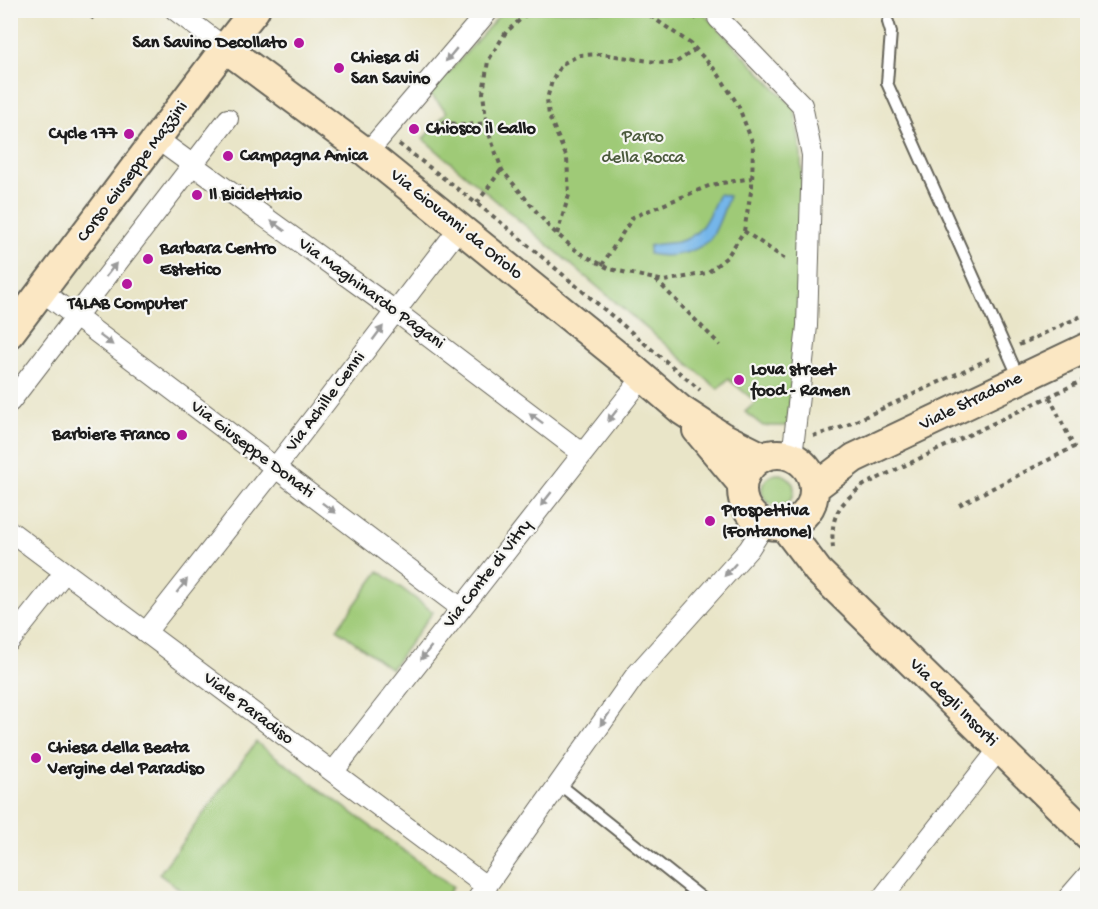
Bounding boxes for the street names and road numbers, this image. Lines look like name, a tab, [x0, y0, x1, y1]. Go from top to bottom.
street label: Corso Giuseppe Mazzini	[73, 97, 193, 247]
street label: Via Giovanni da Oriolo	[385, 164, 527, 285]
street label: Via Maghinardo Pagani	[293, 233, 448, 354]
street label: Via Achille Cenni	[281, 348, 371, 457]
street label: Viale Stradone	[916, 368, 1026, 436]
street label: Via Giuseppe Donati	[185, 396, 318, 504]
street label: Via Conte di Vitry	[438, 515, 537, 633]
street label: Via degli Insorti	[904, 654, 1002, 752]
street label: Viale Paradiso	[198, 667, 298, 750]

